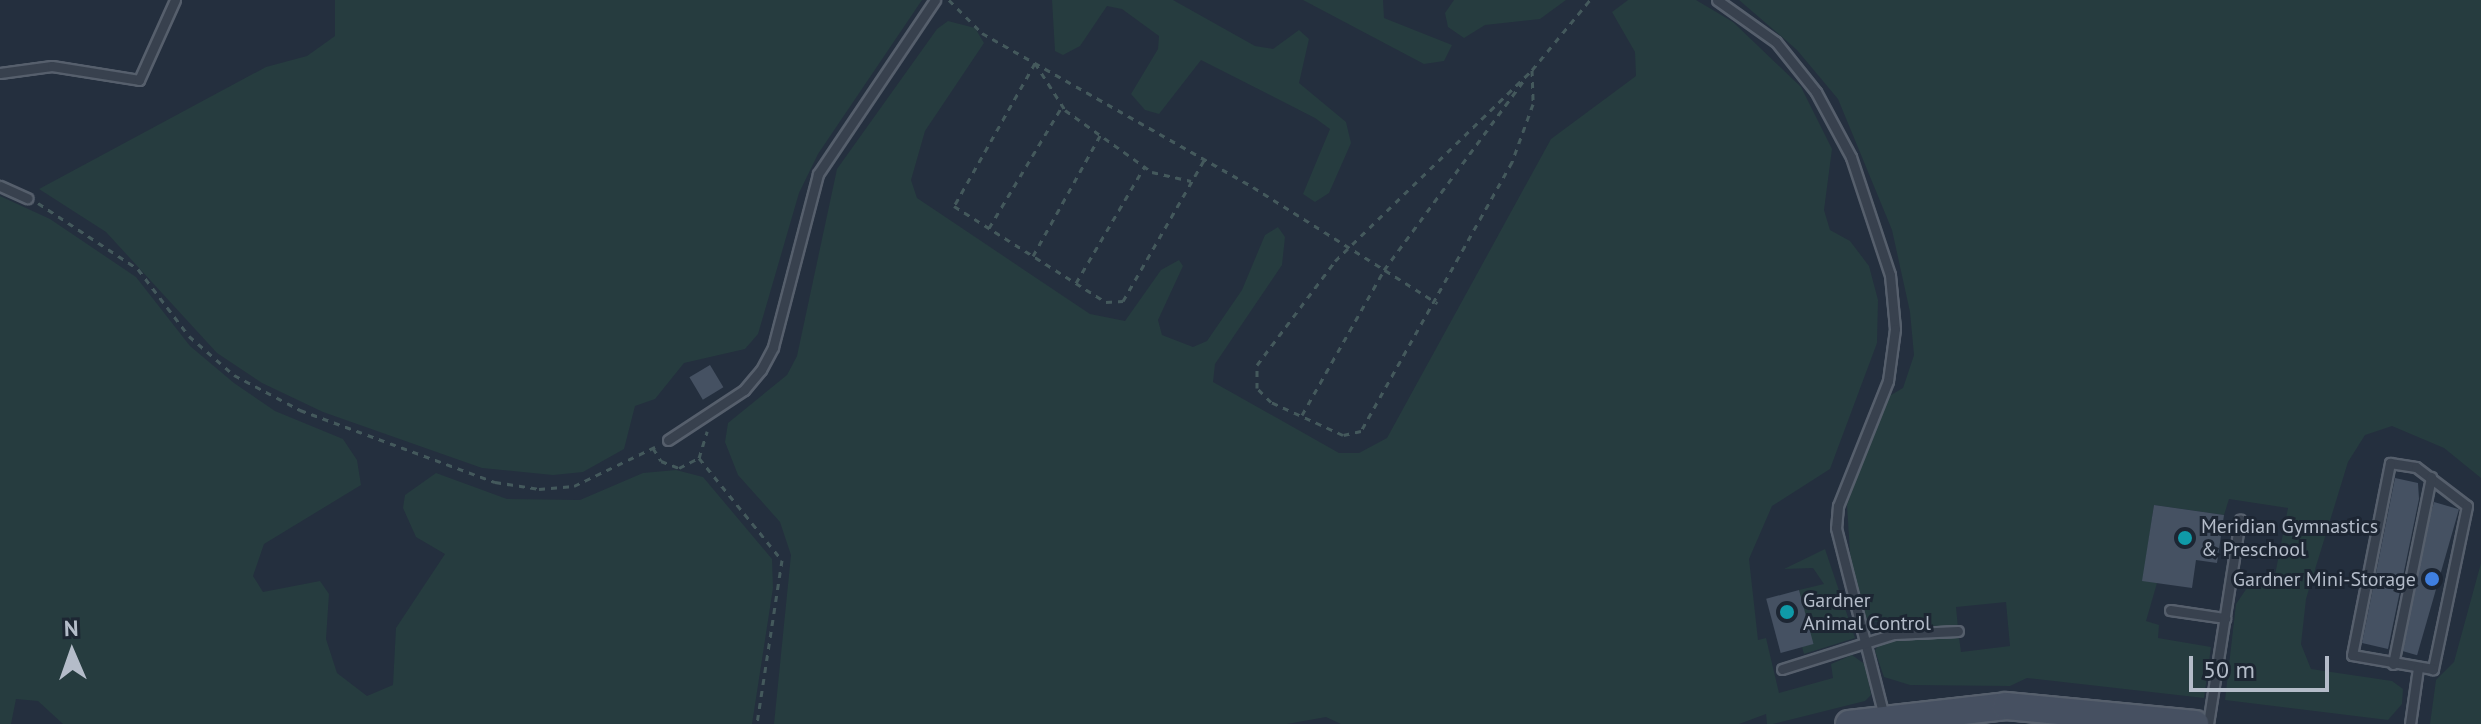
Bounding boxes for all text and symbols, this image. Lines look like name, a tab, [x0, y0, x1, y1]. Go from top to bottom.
place label: Meridian Gymnastics & Preschool	[2201, 514, 2378, 561]
marker: Meridian Gymnastics & Preschool	[2176, 529, 2194, 547]
place label: Gardner Mini-Storage	[2233, 567, 2416, 591]
marker: Gardner Mini-Storage	[2423, 570, 2441, 588]
place label: Gardner Animal Control	[1803, 588, 1931, 635]
marker: Gardner Animal Control	[1778, 603, 1796, 621]
north arrow	[32, 612, 112, 692]
text: N	[63, 614, 79, 642]
scale bar	[2193, 640, 2333, 690]
text: 50 m	[2203, 654, 2255, 685]

